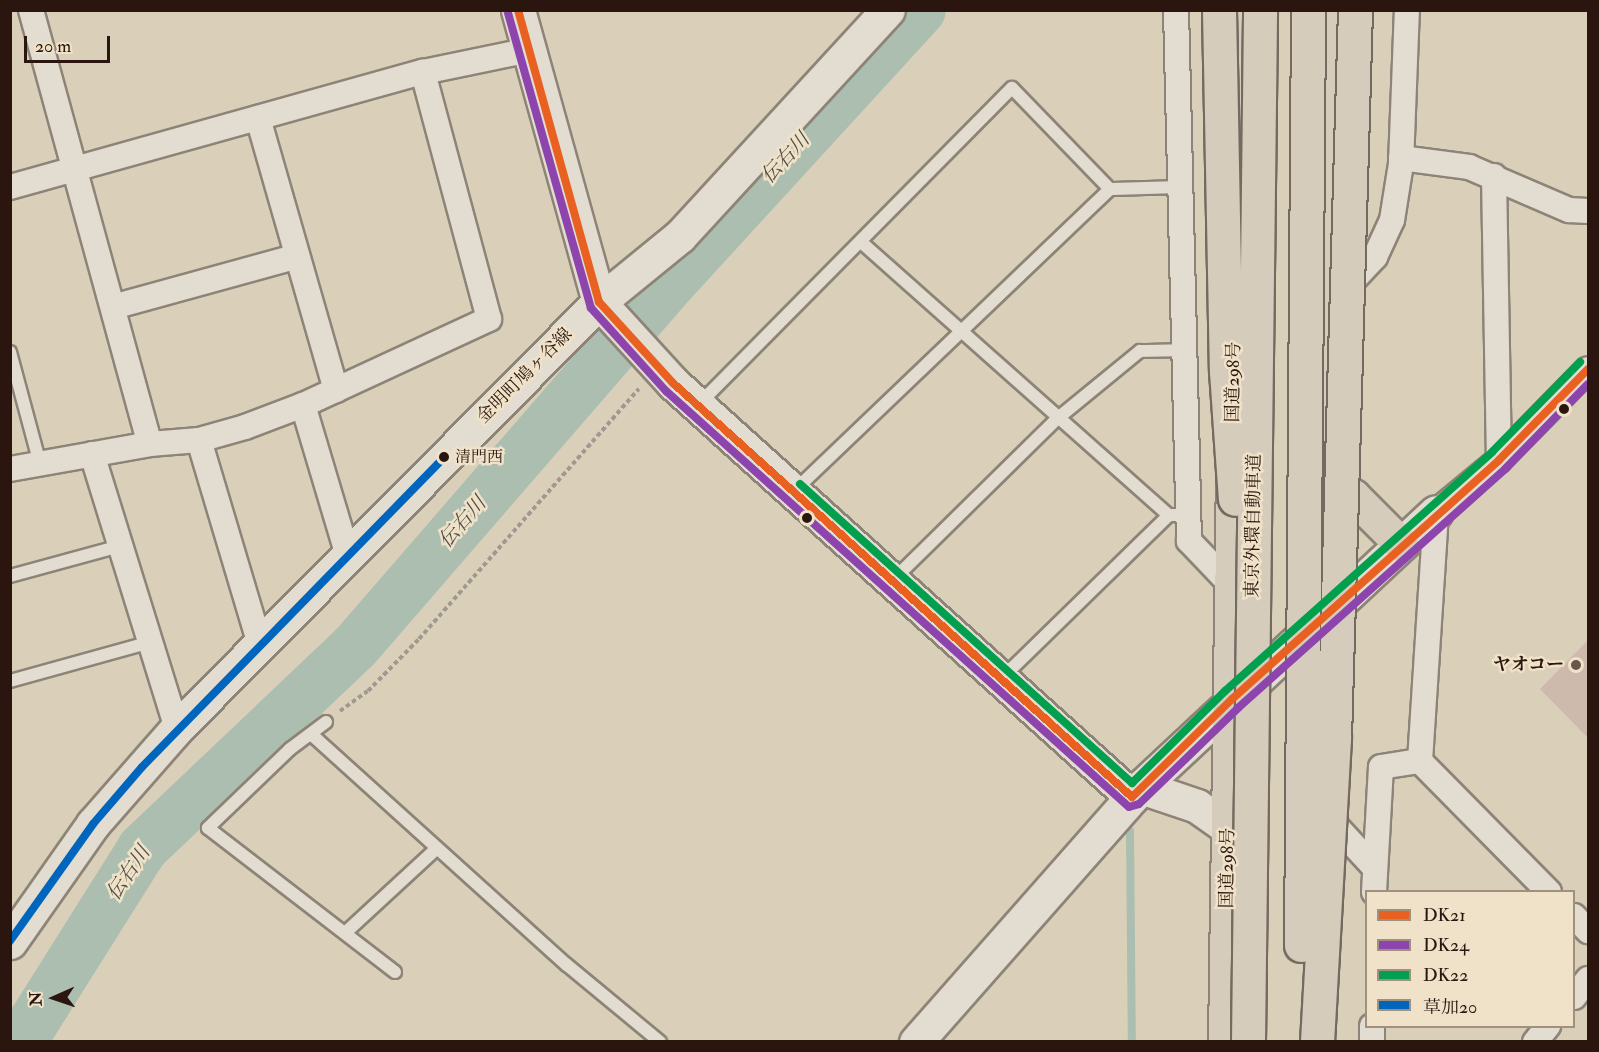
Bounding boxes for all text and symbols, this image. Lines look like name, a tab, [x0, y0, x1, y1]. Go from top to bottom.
scale bar	[27, 24, 112, 62]
text: 20 m	[35, 35, 71, 58]
water label: 伝右川	[756, 128, 814, 188]
street label: 金明町鳩ヶ谷線	[473, 324, 577, 428]
street label: 国道298号	[1222, 341, 1246, 423]
unlabelled marker	[1558, 403, 1570, 415]
place label: 清門西	[455, 447, 503, 467]
marker: 清門西	[438, 451, 450, 463]
street label: 東京外環自動車道	[1242, 454, 1266, 598]
water label: 伝右川	[433, 491, 491, 553]
unlabelled marker	[801, 512, 813, 524]
place label: ヤオコー	[1492, 654, 1564, 676]
marker: ヤオコー	[1569, 658, 1583, 672]
street label: 国道298号	[1216, 827, 1240, 909]
water label: 伝右川	[101, 841, 155, 905]
legend	[1365, 890, 1575, 1028]
text: DK21	[1423, 904, 1466, 927]
text: DK24	[1423, 934, 1469, 957]
text: DK22	[1423, 964, 1468, 987]
north arrow	[24, 968, 84, 1028]
text: N	[26, 991, 46, 1007]
text: 草加20	[1423, 996, 1477, 1019]

